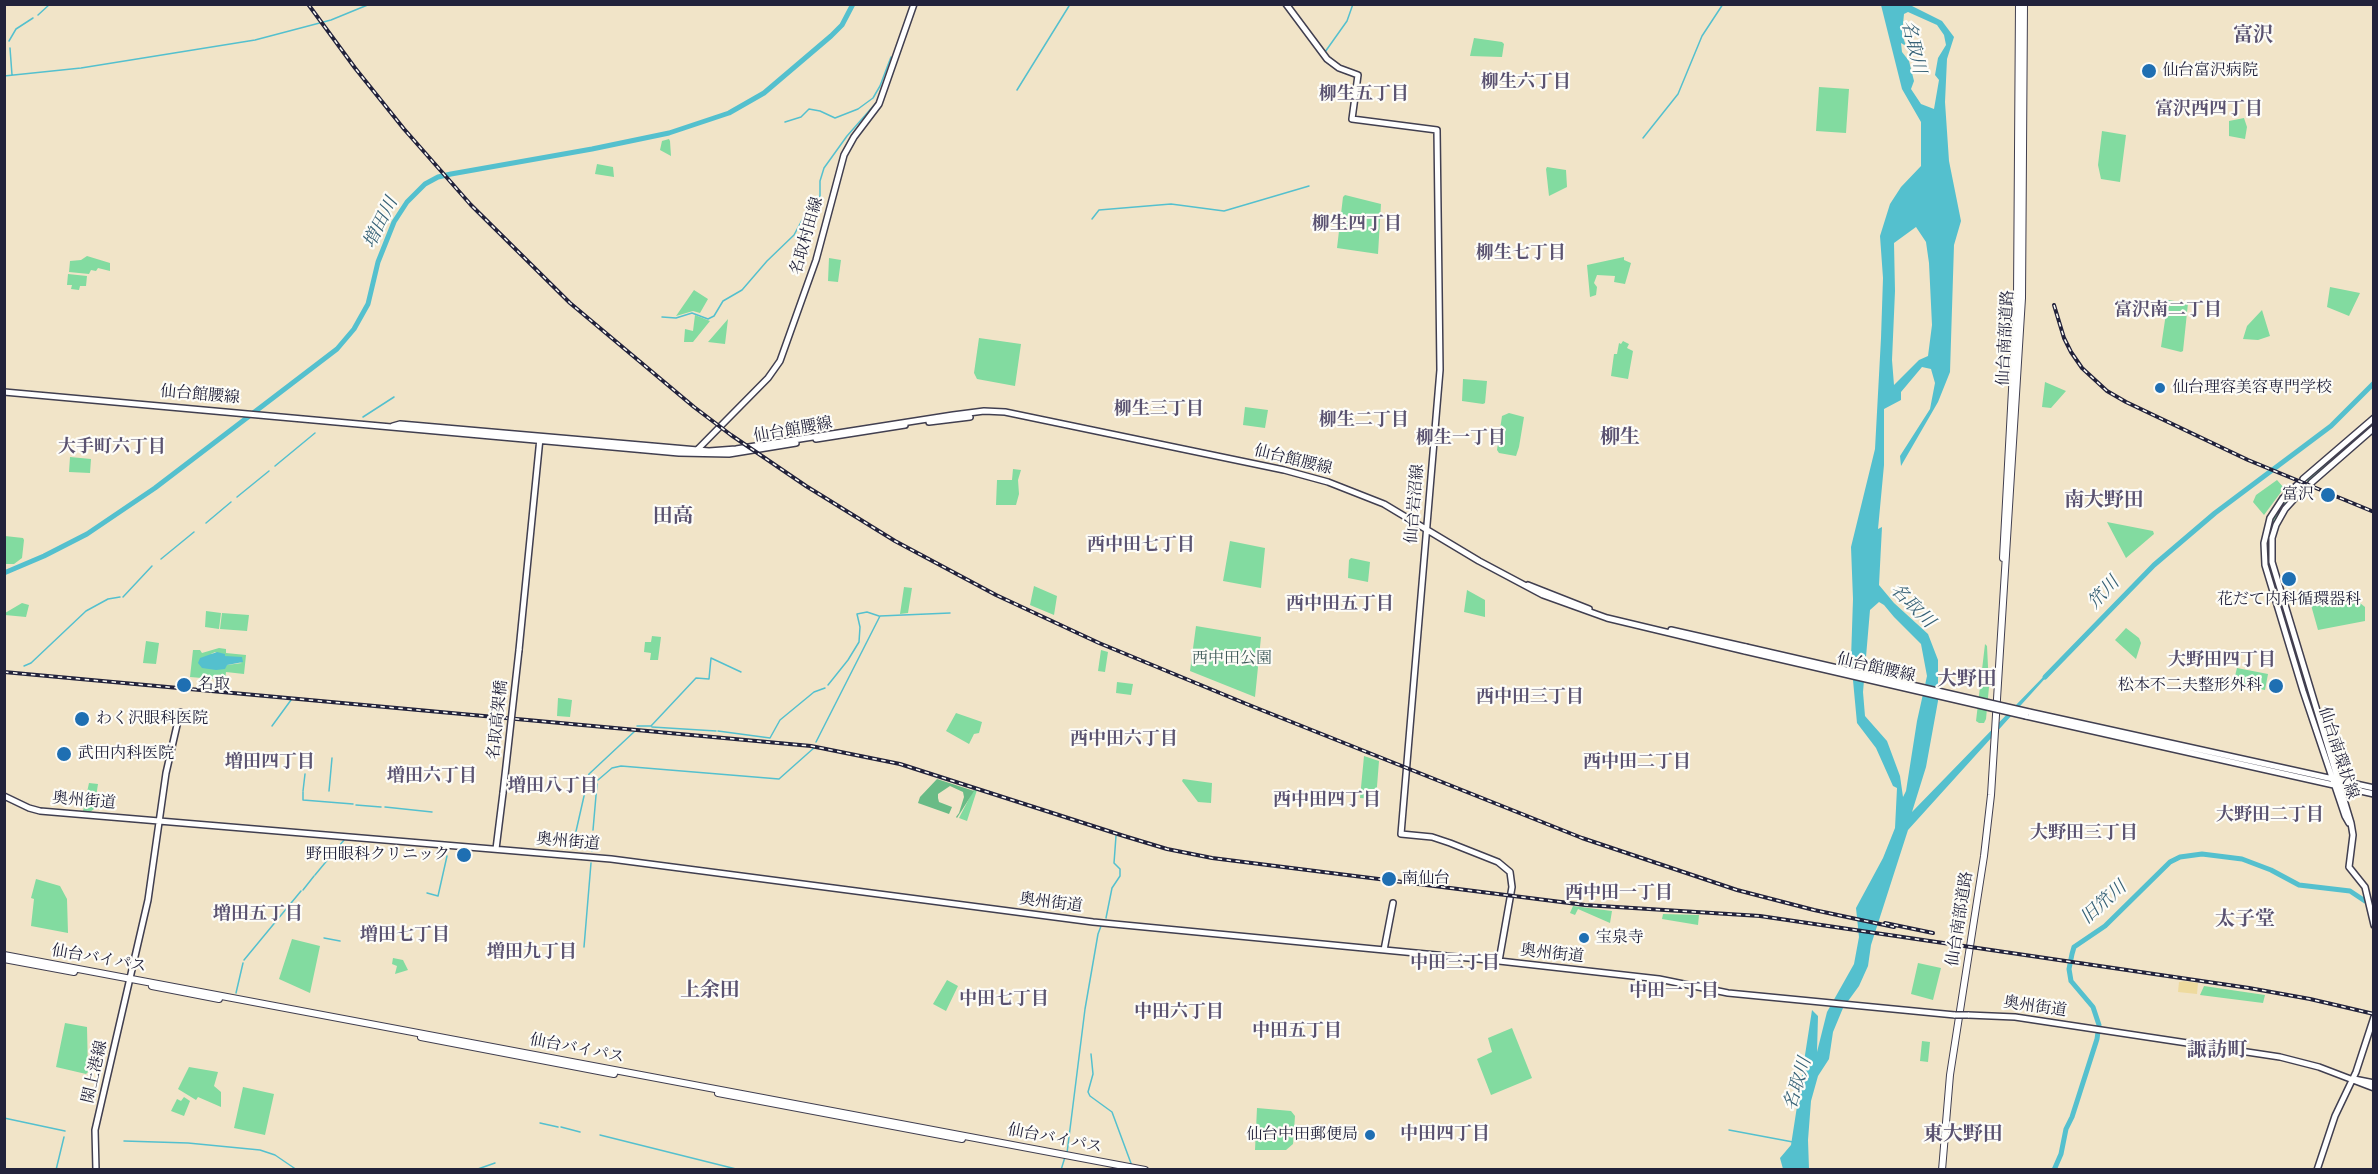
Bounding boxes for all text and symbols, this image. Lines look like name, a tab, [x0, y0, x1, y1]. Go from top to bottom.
water label: 名取川	[1896, 18, 1930, 76]
district label: 富沢	[2233, 24, 2273, 48]
place label: 仙台富沢病院	[2162, 61, 2258, 81]
marker: 仙台富沢病院	[2140, 62, 2158, 80]
district label: 柳生六丁目	[1481, 71, 1571, 93]
district label: 柳生五丁目	[1319, 83, 1409, 105]
district label: 富沢西四丁目	[2155, 98, 2263, 120]
water label: 増田川	[359, 194, 403, 252]
street label: 名取村田線	[787, 195, 827, 277]
district label: 柳生四丁目	[1312, 213, 1402, 235]
district label: 柳生七丁目	[1476, 242, 1566, 264]
street label: 仙台南部道路	[1994, 290, 2018, 386]
district label: 富沢南二丁目	[2114, 299, 2222, 321]
place label: 仙台理容美容専門学校	[2172, 378, 2332, 398]
marker: 仙台理容美容専門学校	[2153, 381, 2167, 395]
street label: 仙台館腰線	[159, 382, 241, 408]
district label: 柳生三丁目	[1114, 398, 1204, 420]
district label: 柳生二丁目	[1319, 409, 1409, 431]
street label: 仙台館腰線	[752, 414, 834, 446]
district label: 柳生	[1600, 426, 1640, 450]
district label: 柳生一丁目	[1416, 427, 1506, 449]
district label: 大手町六丁目	[58, 436, 166, 458]
street label: 仙台館腰線	[1252, 441, 1334, 479]
street label: 仙台岩沼線	[1402, 463, 1428, 545]
place label: 富沢	[2282, 485, 2314, 505]
marker: 富沢	[2319, 486, 2337, 504]
district label: 南大野田	[2064, 489, 2144, 513]
district label: 田高	[653, 505, 693, 529]
district label: 西中田七丁目	[1087, 534, 1195, 556]
marker: 花だて内科循環器科	[2280, 570, 2298, 588]
water label: 笊川	[2084, 572, 2124, 614]
water label: 名取川	[1885, 579, 1939, 633]
place label: 花だて内科循環器科	[2217, 590, 2361, 610]
district label: 西中田五丁目	[1286, 593, 1394, 615]
park label: 西中田公園	[1192, 649, 1272, 669]
district label: 大野田四丁目	[2168, 649, 2276, 671]
street label: 仙台館腰線	[1835, 650, 1917, 686]
district label: 大野田	[1937, 668, 1997, 692]
place label: 名取	[198, 675, 230, 695]
marker: 名取	[175, 676, 193, 694]
place label: 松本不二夫整形外科	[2118, 676, 2262, 696]
marker: 松本不二夫整形外科	[2267, 677, 2285, 695]
street label: 名取高架橋	[484, 679, 512, 761]
district label: 西中田三丁目	[1476, 686, 1584, 708]
street label: 仙台南環状線	[2314, 704, 2362, 802]
place label: わく沢眼科医院	[96, 709, 208, 729]
marker: わく沢眼科医院	[73, 710, 91, 728]
district label: 西中田六丁目	[1070, 728, 1178, 750]
place label: 武田内科医院	[78, 744, 174, 764]
marker: 武田内科医院	[55, 745, 73, 763]
district label: 増田四丁目	[225, 751, 315, 773]
district label: 西中田二丁目	[1583, 751, 1691, 773]
district label: 増田六丁目	[387, 765, 477, 787]
district label: 増田八丁目	[508, 775, 598, 797]
street label: 奥州街道	[51, 789, 117, 813]
district label: 西中田四丁目	[1273, 789, 1381, 811]
district label: 大野田二丁目	[2216, 804, 2324, 826]
district label: 大野田三丁目	[2030, 822, 2138, 844]
street label: 奥州街道	[535, 830, 601, 854]
place label: 野田眼科クリニック	[306, 845, 450, 865]
marker: 野田眼科クリニック	[455, 846, 473, 864]
place label: 南仙台	[1402, 869, 1450, 889]
marker: 南仙台	[1380, 870, 1398, 888]
street label: 仙台南部道路	[1943, 870, 1977, 968]
water label: 旧笊川	[2077, 877, 2131, 929]
district label: 西中田一丁目	[1565, 882, 1673, 904]
street label: 奥州街道	[1018, 890, 1084, 916]
district label: 増田五丁目	[213, 903, 303, 925]
district label: 太子堂	[2215, 908, 2275, 932]
district label: 増田七丁目	[360, 924, 450, 946]
place label: 宝泉寺	[1596, 928, 1644, 948]
marker: 宝泉寺	[1577, 931, 1591, 945]
street label: 仙台バイパス	[50, 941, 148, 977]
district label: 増田九丁目	[487, 941, 577, 963]
street label: 奥州街道	[1519, 941, 1585, 967]
district label: 中田三丁目	[1410, 952, 1500, 974]
district label: 上余田	[680, 979, 740, 1003]
district label: 中田一丁目	[1629, 980, 1719, 1002]
district label: 中田七丁目	[959, 988, 1049, 1010]
street label: 奥州街道	[2002, 993, 2068, 1021]
district label: 中田六丁目	[1134, 1001, 1224, 1023]
district label: 中田五丁目	[1252, 1020, 1342, 1042]
street label: 仙台バイパス	[528, 1030, 626, 1068]
street label: 閖上港線	[78, 1039, 112, 1105]
district label: 諏訪町	[2187, 1039, 2247, 1063]
water label: 名取川	[1780, 1055, 1816, 1113]
street label: 仙台バイパス	[1006, 1120, 1104, 1158]
district label: 中田四丁目	[1400, 1123, 1490, 1145]
district label: 東大野田	[1923, 1123, 2003, 1147]
place label: 仙台中田郵便局	[1246, 1125, 1358, 1145]
marker: 仙台中田郵便局	[1363, 1128, 1377, 1142]

